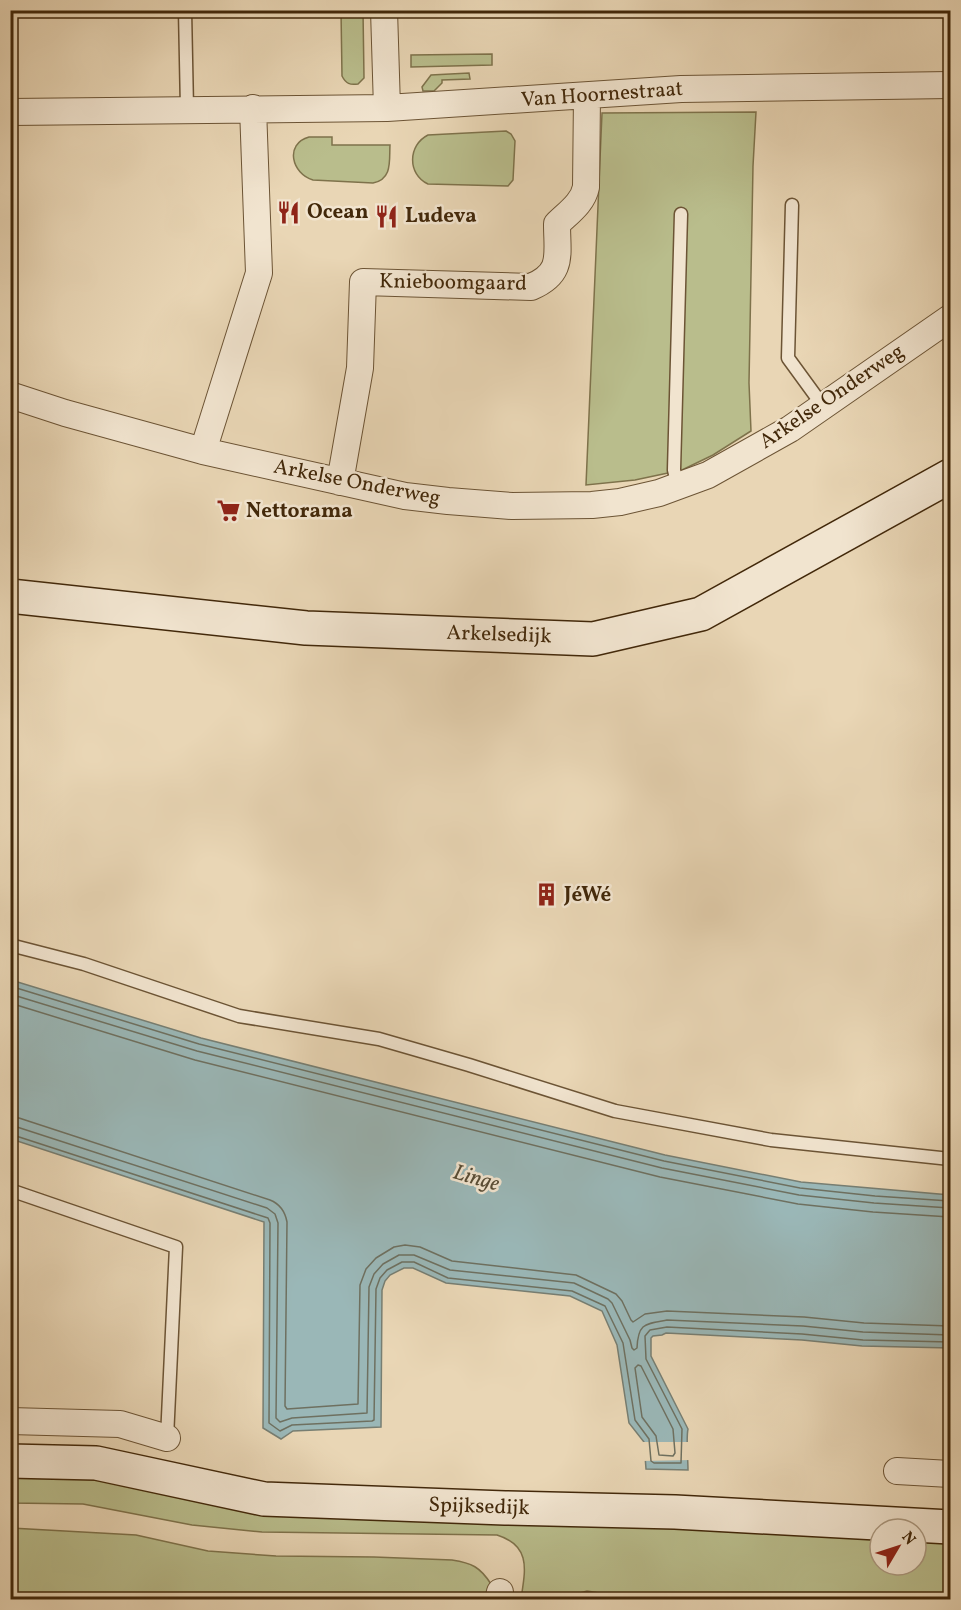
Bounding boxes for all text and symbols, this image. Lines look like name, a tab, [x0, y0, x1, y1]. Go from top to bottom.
street label: Van Hoornestraat	[520, 75, 684, 115]
place label: Ocean	[307, 198, 369, 227]
restaurant icon: Ocean	[276, 199, 302, 225]
place label: Ludeva	[405, 202, 477, 231]
restaurant icon: Ludeva	[374, 203, 400, 229]
street label: Knieboomgaard	[379, 267, 527, 299]
street label: Arkelse Onderweg	[754, 338, 910, 456]
street label: Arkelse Onderweg	[271, 453, 443, 513]
place label: Nettorama	[246, 497, 353, 526]
supermarket icon: Nettorama	[215, 498, 241, 524]
street label: Arkelsedijk	[446, 619, 553, 651]
place label: JéWé	[563, 881, 611, 910]
building icon: JéWé	[533, 882, 559, 908]
water label: Linge	[449, 1158, 503, 1200]
street label: Spijksedijk	[428, 1491, 531, 1523]
north arrow	[868, 1517, 928, 1577]
text: N	[896, 1527, 921, 1551]

